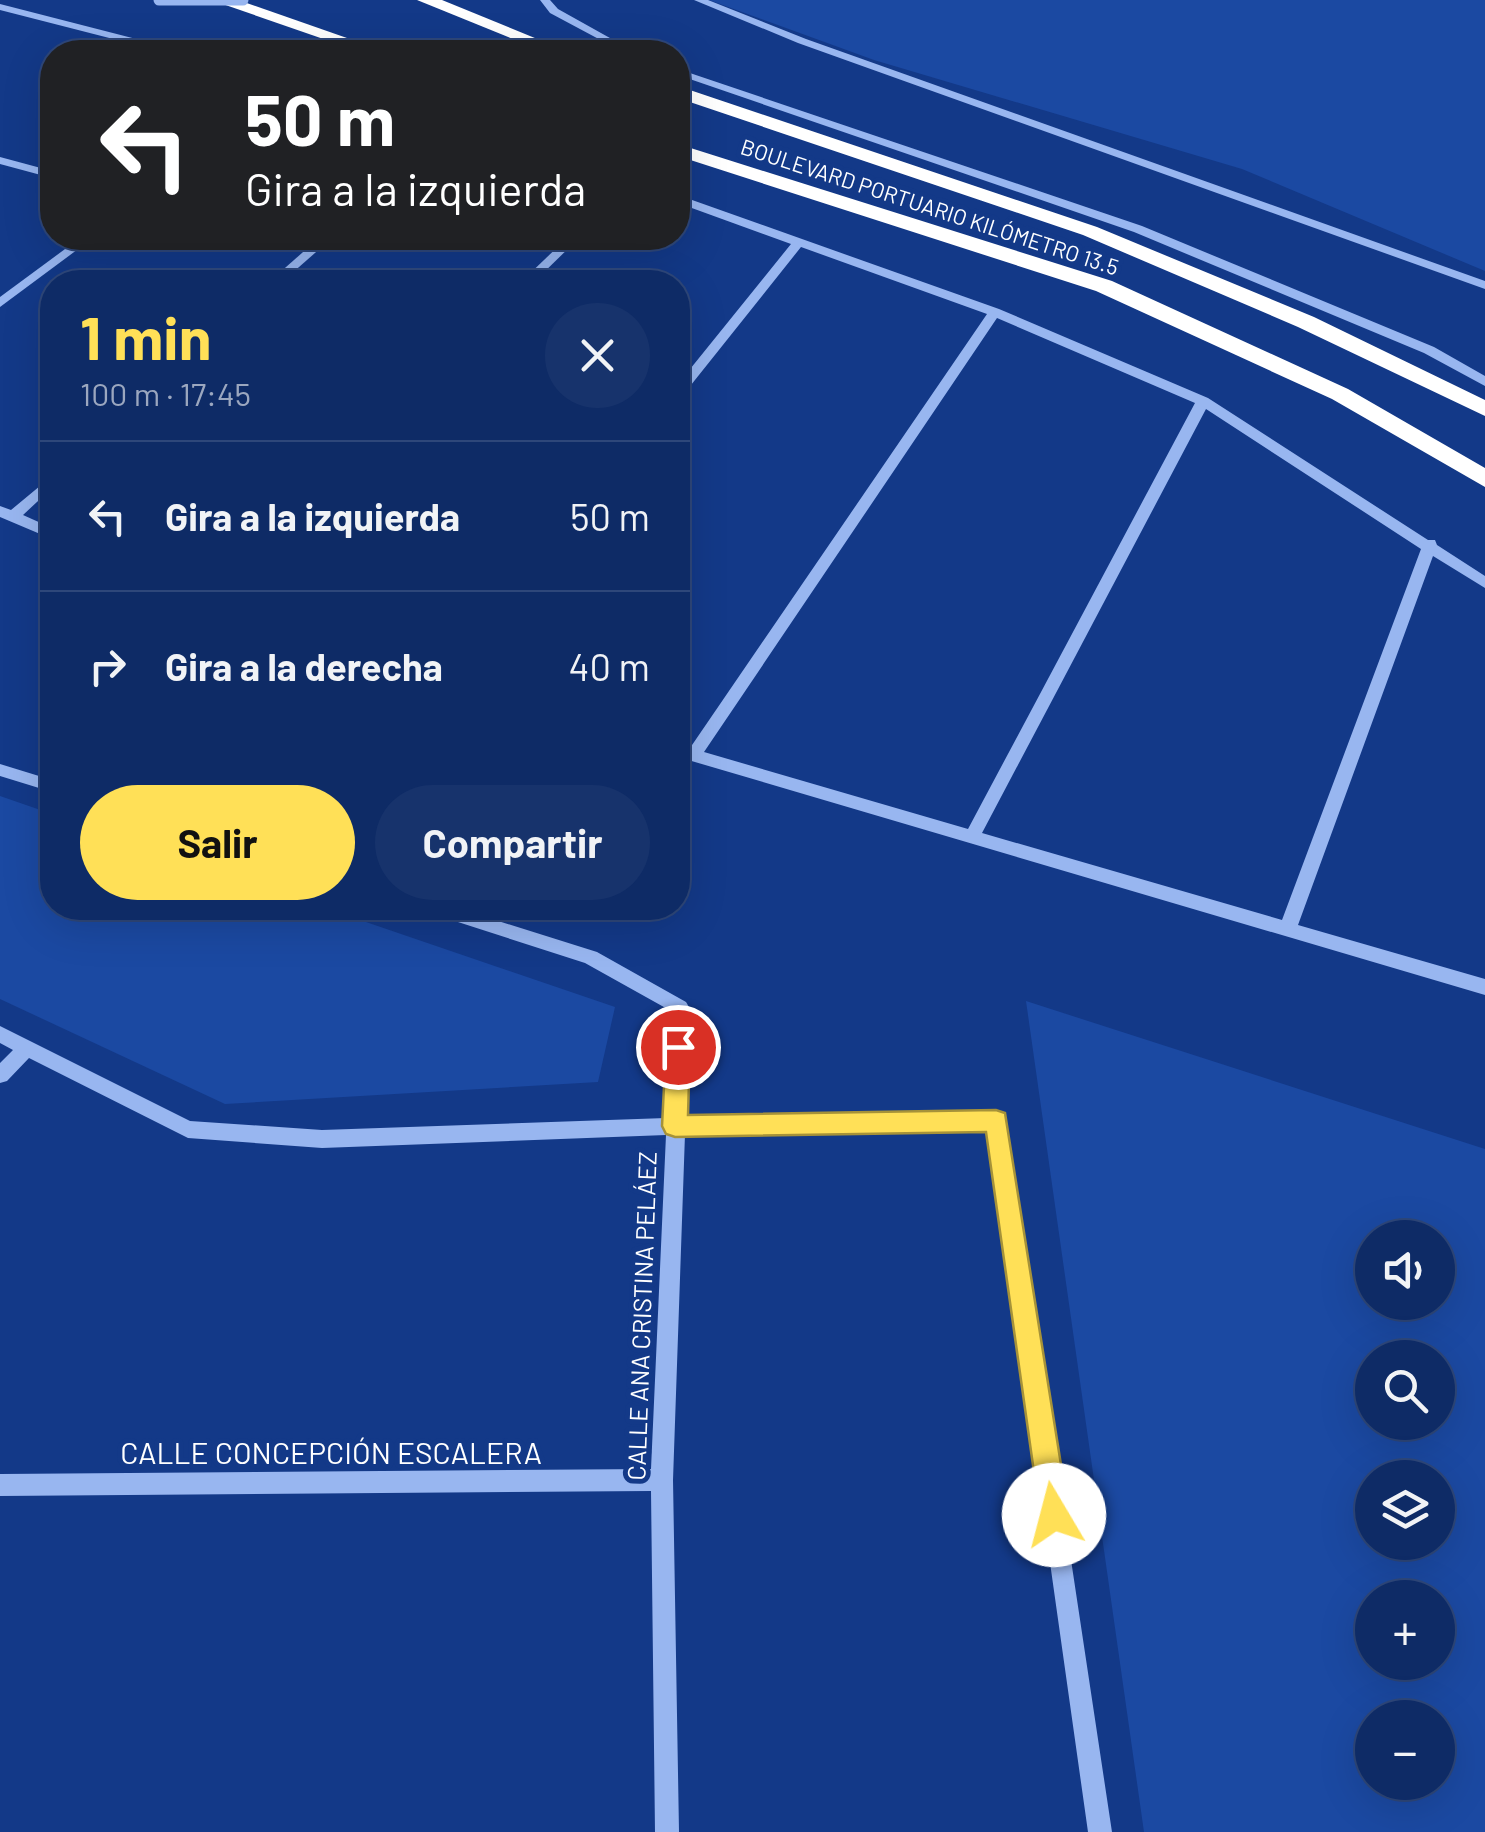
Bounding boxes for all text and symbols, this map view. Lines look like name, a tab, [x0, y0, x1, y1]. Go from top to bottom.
text: 50 m	[245, 76, 395, 160]
icon: left	[80, 80, 210, 210]
street label: BOULEVARD PORTUARIO KILÓMETRO 13.5	[738, 132, 1122, 280]
text: Gira a la izquierda	[245, 161, 586, 215]
text: 1 min	[80, 300, 211, 372]
button: close	[545, 303, 650, 408]
text: 100 m · 17:45	[80, 374, 251, 412]
icon: left	[80, 489, 135, 544]
text: Gira a la izquierda	[165, 493, 460, 539]
text: 50 m	[570, 493, 650, 539]
icon: right	[80, 639, 135, 694]
text: Gira a la derecha	[165, 643, 443, 689]
text: 40 m	[569, 643, 650, 689]
button: Salir	[80, 785, 355, 900]
button: Compartir	[375, 785, 650, 900]
pin	[636, 1005, 721, 1090]
icon: arrive	[651, 1020, 706, 1075]
street label: CALLE ANA CRISTINA PELÁEZ	[620, 1151, 662, 1481]
map controls	[1355, 1220, 1455, 1800]
button: sound	[1355, 1220, 1455, 1320]
button: search	[1355, 1340, 1455, 1440]
street label: CALLE CONCEPCIÓN ESCALERA	[120, 1434, 542, 1470]
button: layers	[1355, 1460, 1455, 1560]
position arrow	[1002, 1463, 1106, 1567]
button: +	[1355, 1580, 1455, 1680]
button: −	[1355, 1700, 1455, 1800]

